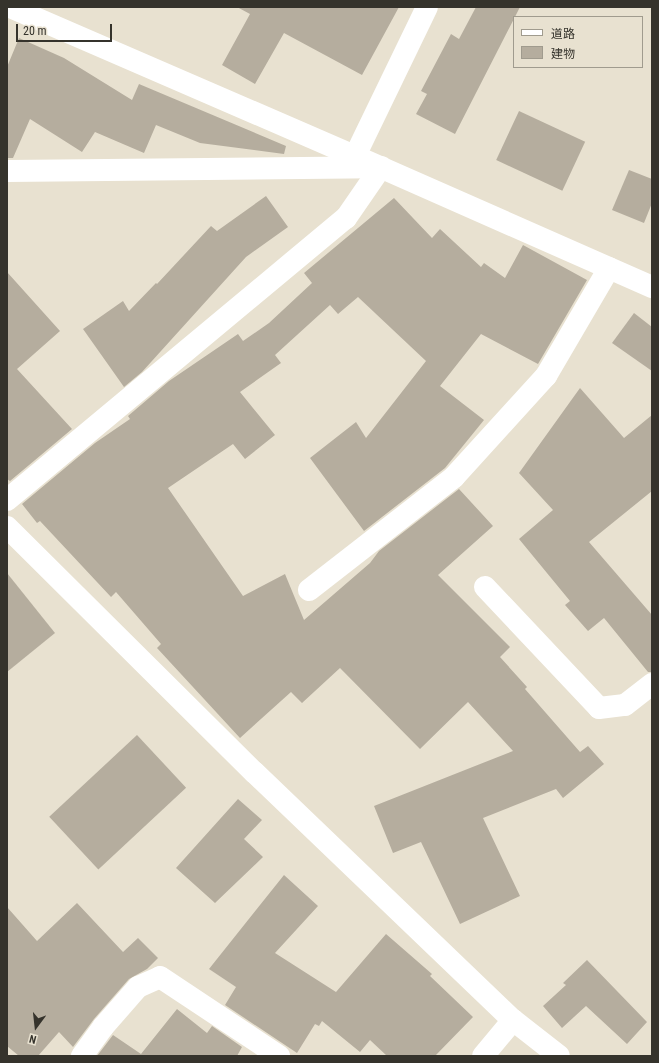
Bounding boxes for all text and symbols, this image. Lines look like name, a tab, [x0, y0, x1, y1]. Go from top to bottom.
scale bar	[18, 16, 114, 42]
legend	[513, 16, 643, 68]
text: 20 m	[23, 24, 47, 38]
text: 道路	[551, 27, 575, 41]
text: 建物	[551, 47, 575, 61]
north arrow	[16, 1007, 56, 1047]
text: N	[28, 1032, 38, 1046]

